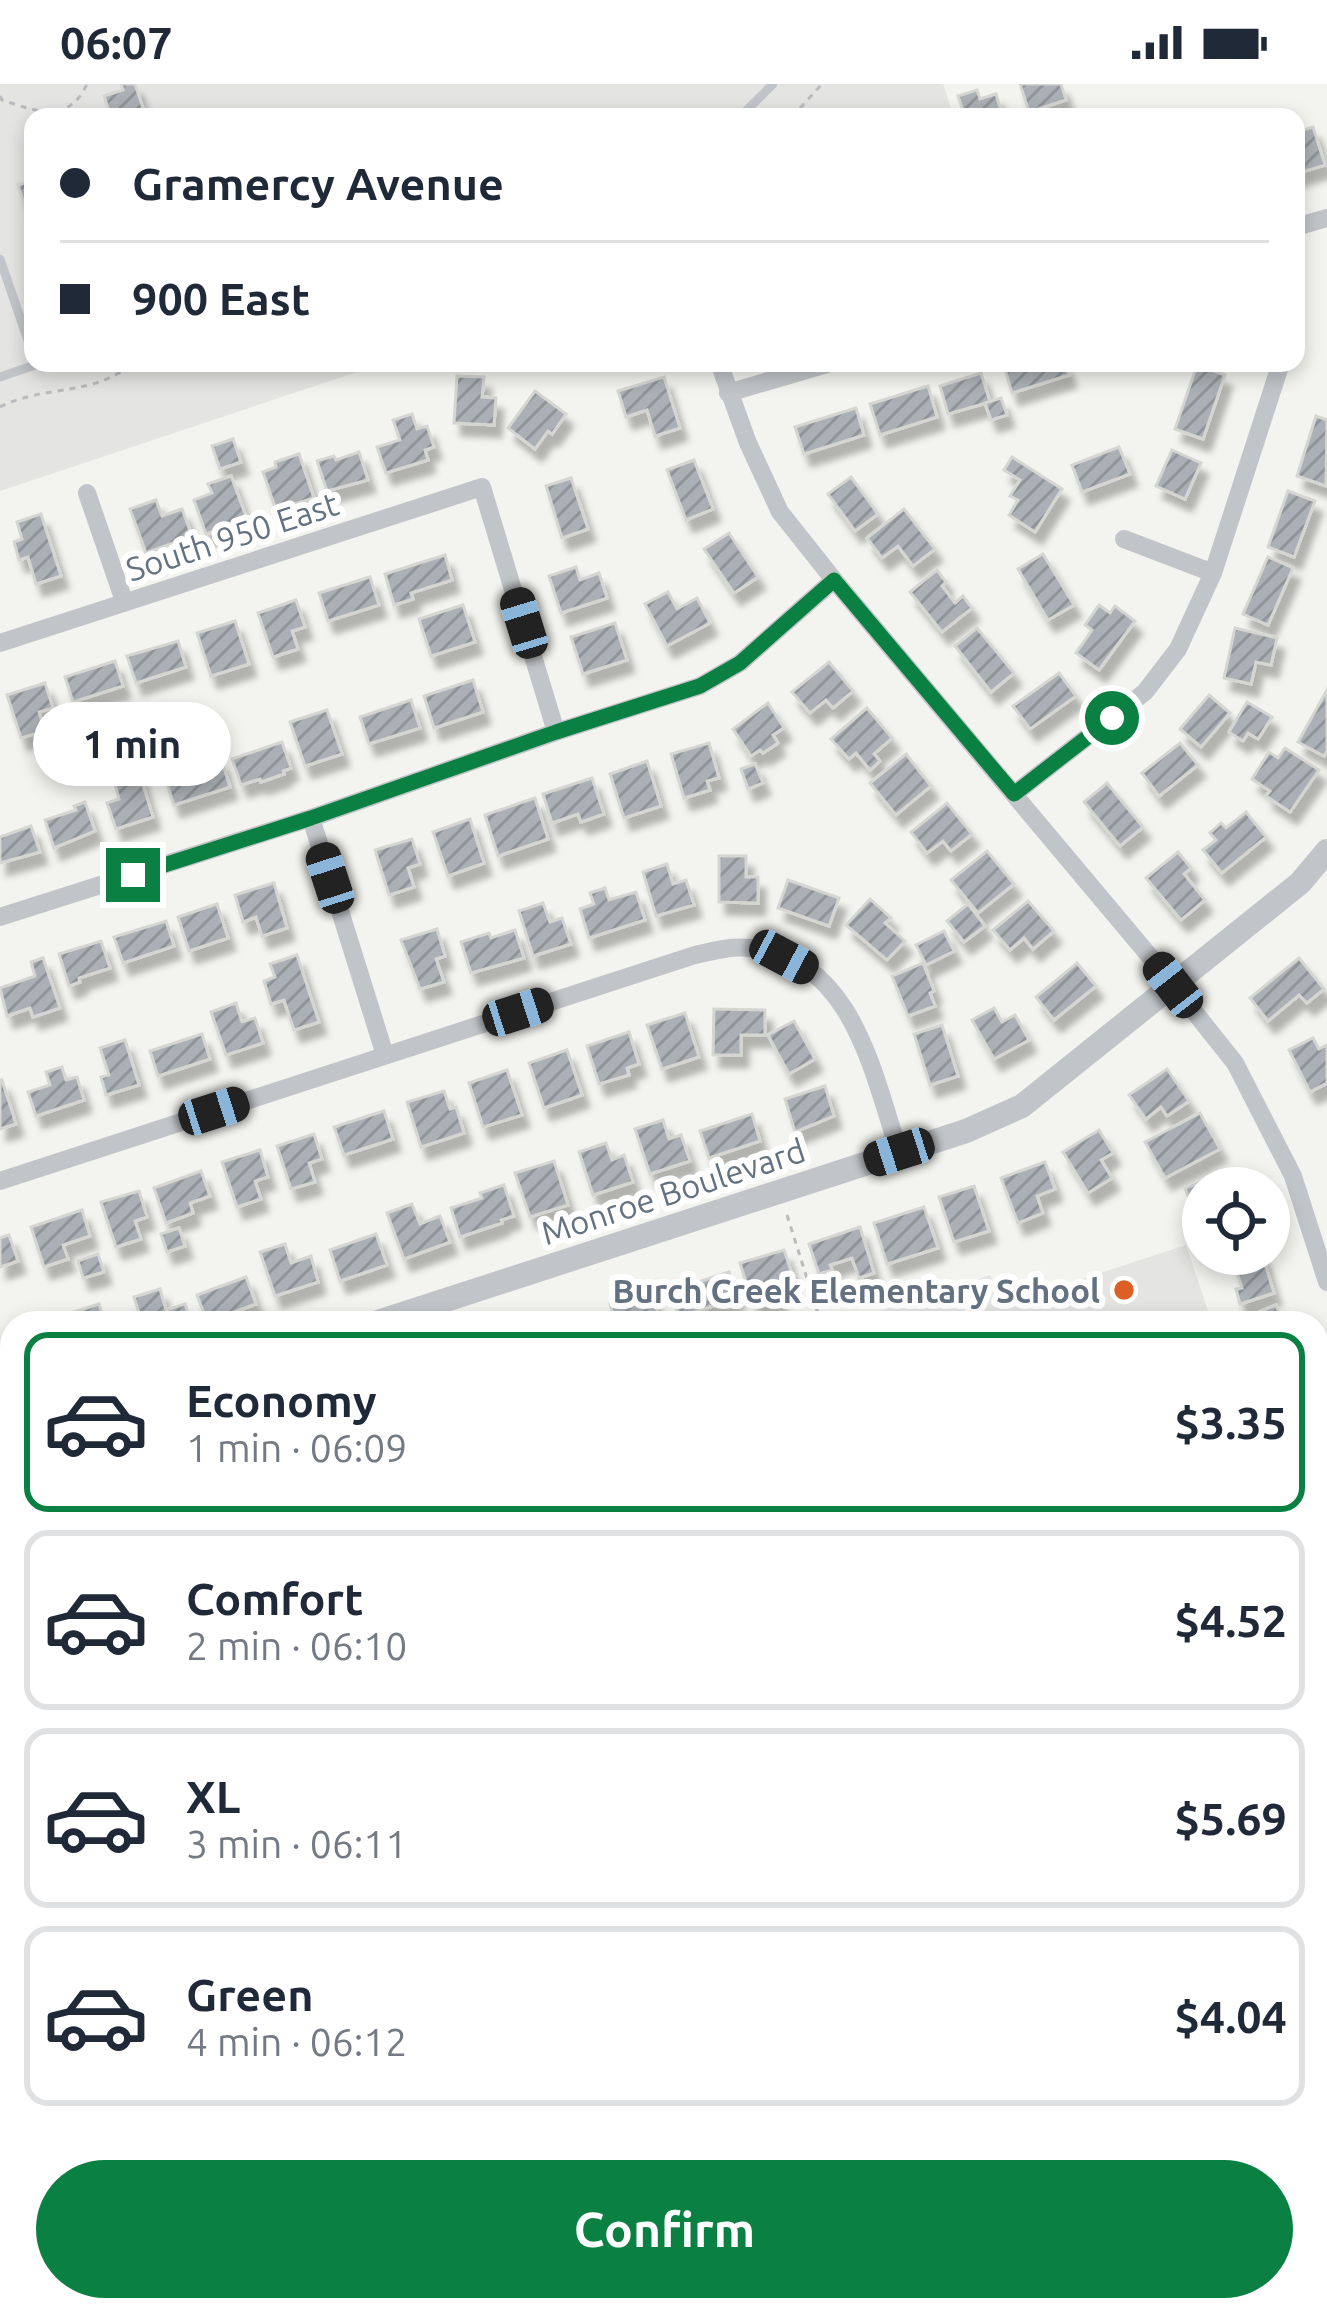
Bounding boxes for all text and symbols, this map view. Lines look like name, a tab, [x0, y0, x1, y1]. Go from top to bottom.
text: 06:07	[60, 17, 173, 68]
text: Gramercy Avenue	[132, 158, 504, 209]
text: 900 East	[132, 273, 310, 324]
street label: South 950 East	[121, 484, 343, 588]
car	[496, 583, 552, 663]
route start	[1085, 691, 1139, 745]
callout: 1 min	[34, 701, 232, 785]
text: 1 min	[83, 722, 181, 765]
car	[302, 838, 358, 918]
route end	[106, 848, 160, 902]
car	[744, 924, 824, 990]
car	[1137, 946, 1209, 1024]
car	[478, 984, 558, 1040]
car	[174, 1083, 254, 1139]
car	[859, 1124, 939, 1180]
street label: Monroe Boulevard	[536, 1131, 810, 1251]
map controls	[1182, 1167, 1290, 1275]
button: locate	[1182, 1167, 1290, 1275]
place label: Burch Creek Elementary School	[613, 1272, 1100, 1309]
marker: Burch Creek Elementary School	[1111, 1277, 1137, 1303]
icon: car	[42, 1368, 150, 1476]
text: Economy	[186, 1375, 377, 1426]
text: $3.35	[1174, 1397, 1287, 1448]
text: 1 min · 06:09	[186, 1426, 407, 1469]
icon: car	[42, 1566, 150, 1674]
text: Comfort	[186, 1573, 363, 1624]
text: $4.52	[1174, 1595, 1287, 1646]
text: 2 min · 06:10	[186, 1624, 407, 1667]
icon: car	[42, 1764, 150, 1872]
text: XL	[186, 1771, 240, 1822]
text: $5.69	[1174, 1793, 1287, 1844]
text: 3 min · 06:11	[186, 1822, 407, 1865]
icon: car	[42, 1962, 150, 2070]
text: Green	[186, 1969, 313, 2020]
text: $4.04	[1174, 1991, 1287, 2042]
text: 4 min · 06:12	[186, 2020, 407, 2063]
button: Confirm	[36, 2160, 1293, 2298]

